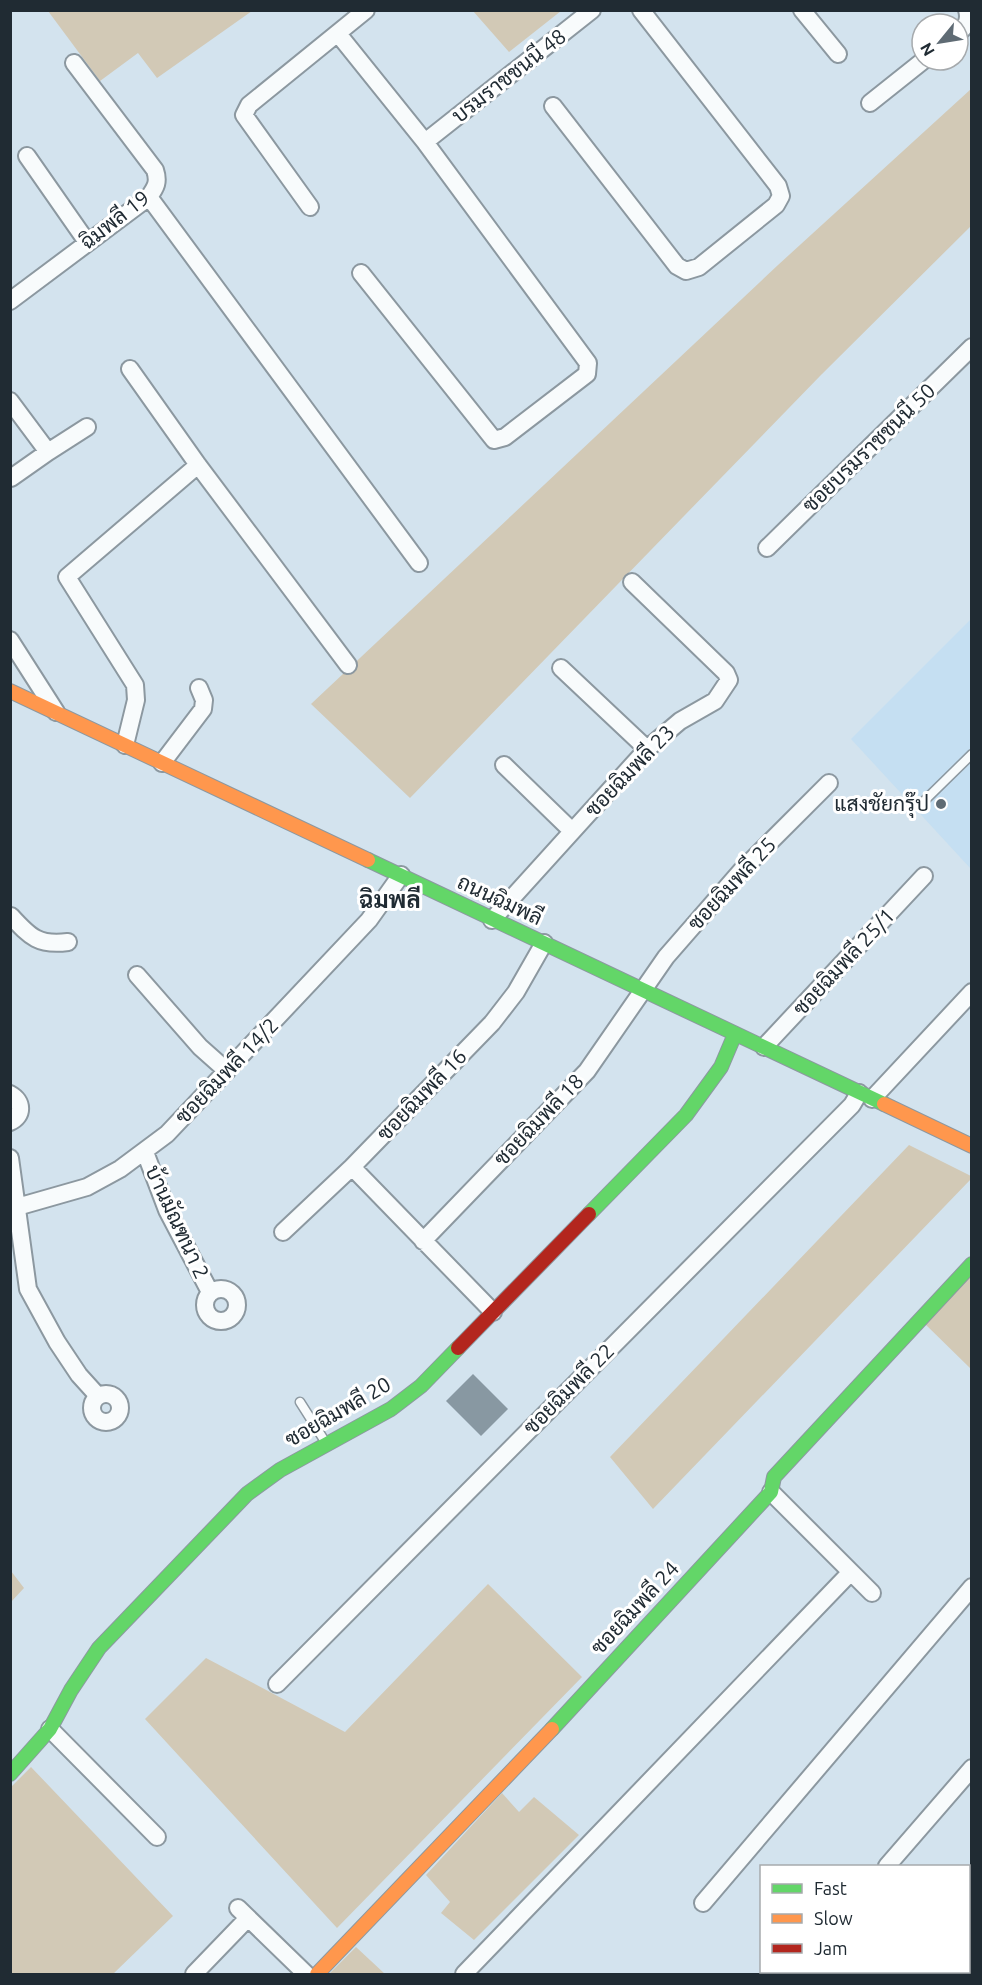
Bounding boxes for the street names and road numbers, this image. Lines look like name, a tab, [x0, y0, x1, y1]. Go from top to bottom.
street label: บรมราชชนนี 48	[447, 23, 570, 127]
street label: ฉิมพลี 19	[75, 185, 154, 254]
street label: ซอยบรมราชชนนี 50	[797, 378, 940, 517]
street label: ซอยฉิมพลี 23	[580, 720, 679, 821]
street label: ซอยฉิมพลี 25	[682, 832, 780, 935]
street label: ถนนฉิมพลี	[454, 869, 547, 929]
street label: ซอยฉิมพลี 25/1	[788, 903, 899, 1020]
street label: ซอยฉิมพลี 14/2	[170, 1013, 283, 1128]
street label: ซอยฉิมพลี 16	[372, 1044, 471, 1145]
street label: ซอยฉิมพลี 18	[489, 1069, 588, 1170]
street label: บ้านมัณฑนา 2	[141, 1161, 215, 1282]
street label: ซอยฉิมพลี 22	[518, 1338, 618, 1438]
street label: ซอยฉิมพลี 20	[280, 1371, 395, 1451]
street label: ซอยฉิมพลี 24	[585, 1556, 683, 1659]

